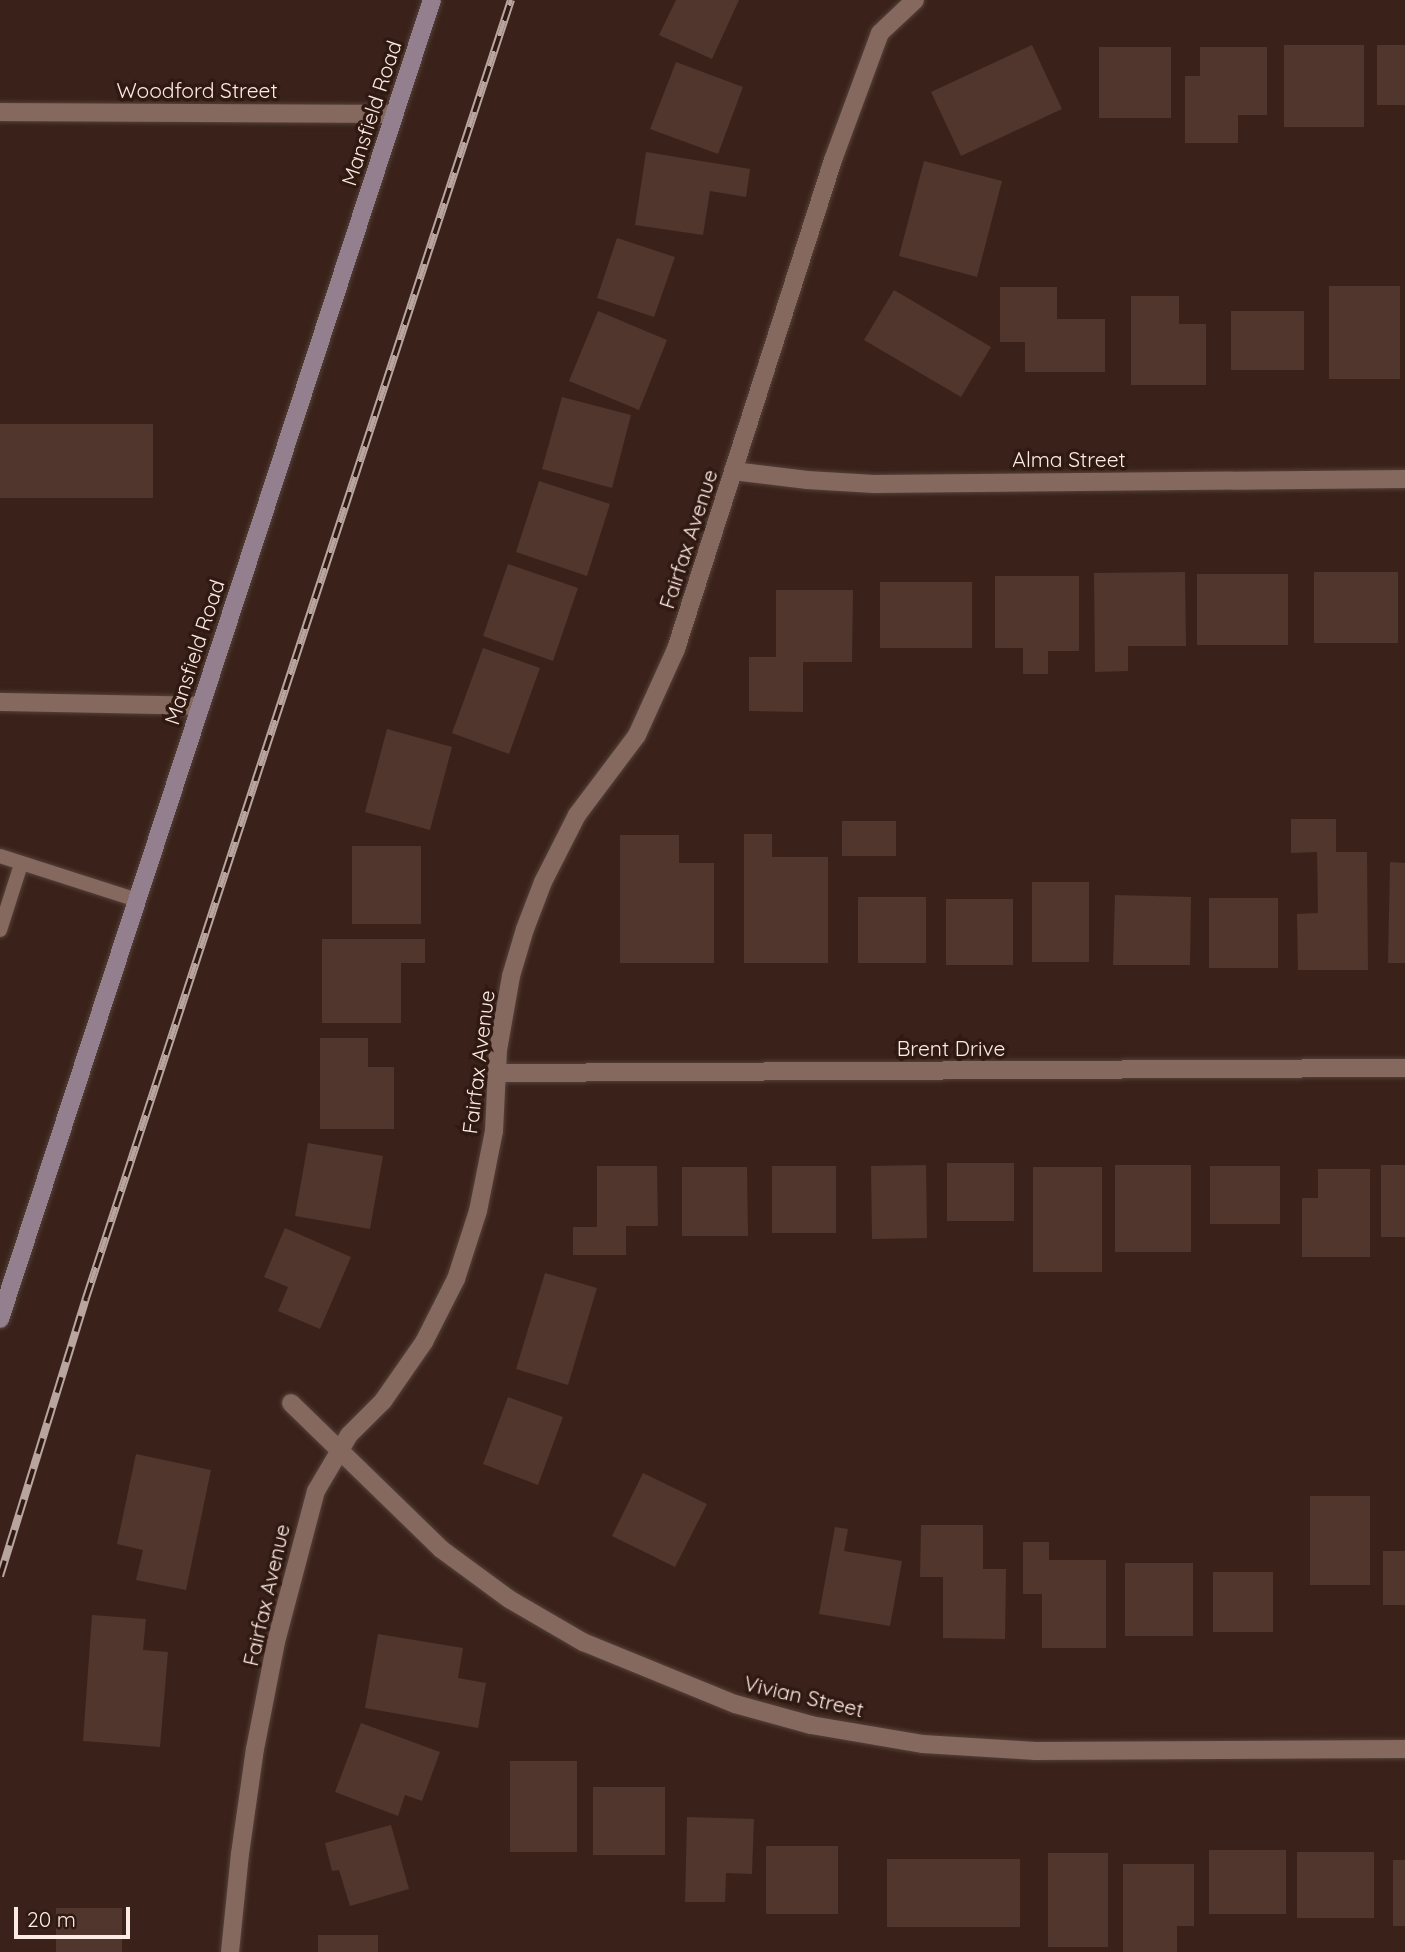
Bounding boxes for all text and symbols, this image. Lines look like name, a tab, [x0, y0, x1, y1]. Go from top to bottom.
street label: Mansfield Road	[336, 37, 406, 189]
street label: Woodford Street	[117, 77, 277, 103]
street label: Alma Street	[1012, 446, 1126, 472]
street label: Fairfax Avenue	[654, 466, 722, 612]
street label: Mansfield Road	[159, 576, 229, 728]
street label: Fairfax Avenue	[457, 989, 499, 1135]
street label: Brent Drive	[897, 1035, 1005, 1061]
street label: Fairfax Avenue	[237, 1522, 295, 1668]
street label: Vivian Street	[742, 1670, 866, 1722]
scale bar	[18, 1892, 133, 1936]
text: 20 m	[27, 1906, 76, 1932]

